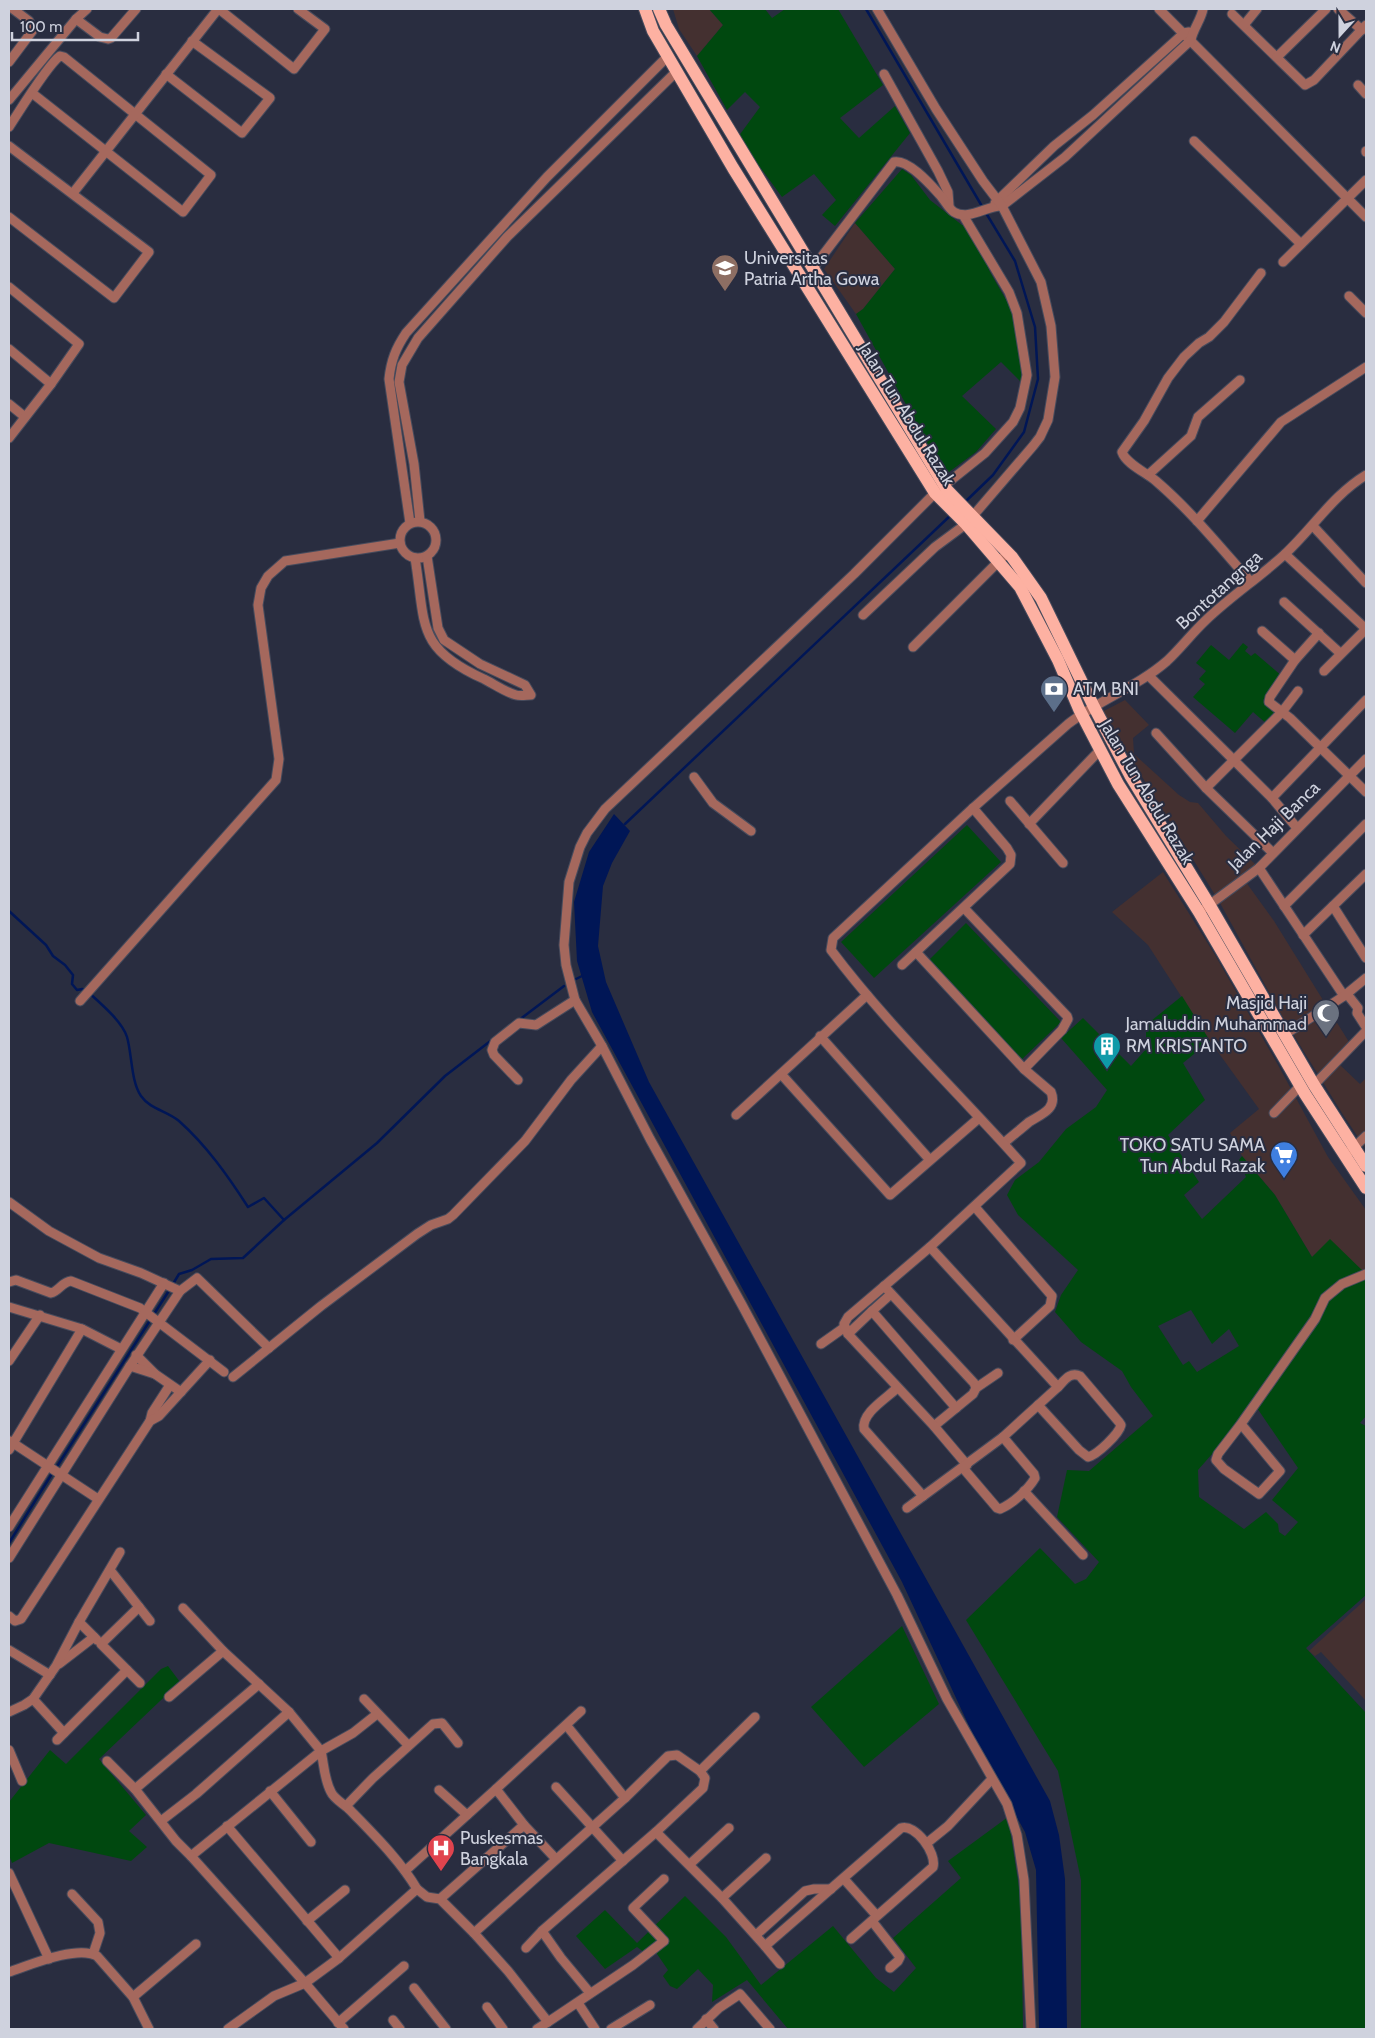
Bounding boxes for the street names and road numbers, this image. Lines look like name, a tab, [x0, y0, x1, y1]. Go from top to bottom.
street label: Jalan Tun Abdul Razak	[853, 337, 961, 491]
street label: Bontotangnga	[1172, 546, 1267, 634]
street label: Jalan Tun Abdul Razak	[1095, 715, 1199, 869]
street label: Jalan Haji Banca	[1223, 776, 1325, 876]

